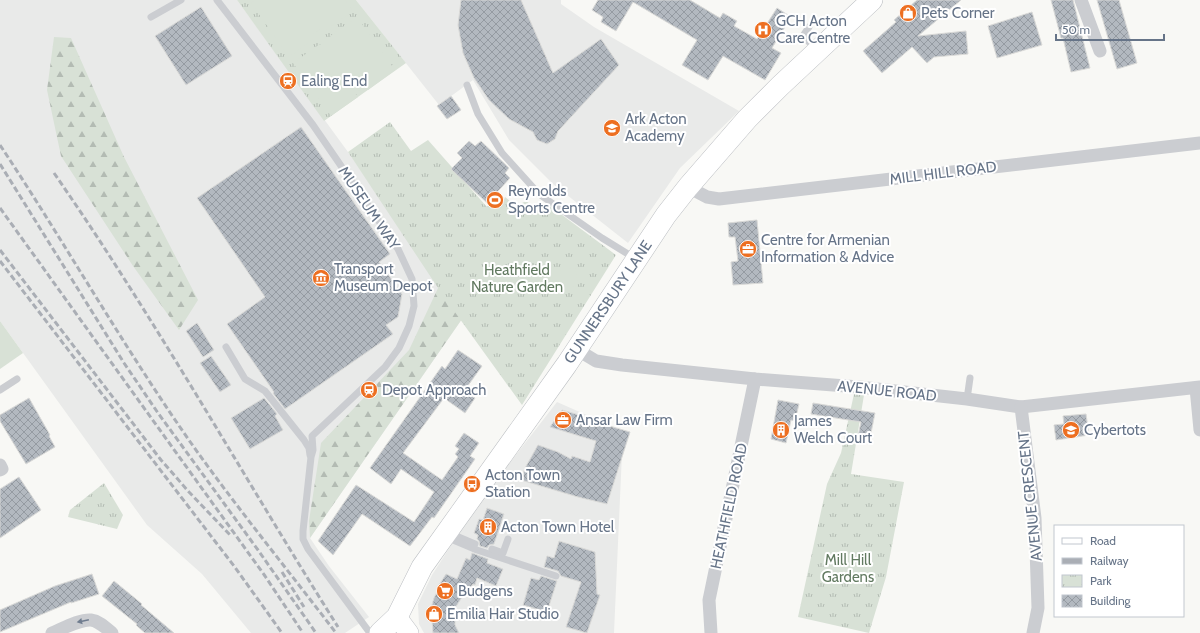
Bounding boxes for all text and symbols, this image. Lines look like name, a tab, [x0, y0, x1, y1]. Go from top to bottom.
shop icon: Pets Corner	[898, 3, 918, 23]
place label: Pets Corner	[921, 4, 995, 22]
place label: GCH Acton Care Centre	[776, 12, 851, 47]
scale bar	[1056, 16, 1164, 42]
hospital icon: GCH Acton Care Centre	[753, 20, 773, 40]
text: 50 m	[1062, 22, 1090, 37]
station icon: Ealing End	[278, 71, 298, 91]
place label: Ealing End	[301, 72, 367, 90]
place label: Ark Acton Academy	[625, 110, 687, 145]
school or university icon: Ark Acton Academy	[602, 118, 622, 138]
street label: MILL HILL ROAD	[888, 157, 998, 188]
street label: MUSEUM WAY	[334, 163, 404, 254]
place label: Reynolds Sports Centre	[508, 182, 595, 217]
sports icon: Reynolds Sports Centre	[485, 190, 505, 210]
place label: Centre for Armenian Information & Advice	[761, 231, 894, 266]
street label: GUNNERSBURY LANE	[560, 237, 656, 367]
office icon: Centre for Armenian Information & Advice	[738, 239, 758, 259]
place label: Transport Museum Depot	[334, 260, 432, 295]
park label: Heathfield Nature Garden	[471, 261, 563, 296]
museum icon: Transport Museum Depot	[311, 268, 331, 288]
street label: AVENUE ROAD	[837, 377, 938, 405]
station icon: Depot Approach	[359, 380, 379, 400]
place label: Depot Approach	[382, 381, 486, 399]
office icon: Ansar Law Firm	[553, 410, 573, 430]
place label: Ansar Law Firm	[576, 411, 673, 429]
place label: James Welch Court	[793, 412, 872, 447]
building icon: James Welch Court	[771, 420, 791, 440]
school or university icon: Cybertots	[1061, 420, 1081, 440]
place label: Cybertots	[1084, 421, 1146, 439]
street label: AVENUE CRESCENT	[1014, 430, 1046, 562]
street label: HEATHFIELD ROAD	[707, 441, 751, 571]
place label: Acton Town Station	[485, 466, 560, 501]
bus stop icon: Acton Town Station	[462, 474, 482, 494]
building icon: Acton Town Hotel	[478, 517, 498, 537]
place label: Acton Town Hotel	[501, 518, 615, 536]
legend	[1054, 525, 1184, 617]
text: Road	[1090, 533, 1116, 548]
park label: Mill Hill Gardens	[822, 551, 874, 586]
text: Railway	[1090, 553, 1128, 568]
text: Park	[1090, 573, 1112, 588]
supermarket icon: Budgens	[435, 581, 455, 601]
place label: Budgens	[458, 582, 513, 600]
text: Building	[1090, 593, 1132, 608]
shop icon: Emilia Hair Studio	[424, 604, 444, 624]
place label: Emilia Hair Studio	[447, 605, 559, 623]
one-way arrow	[77, 619, 89, 625]

